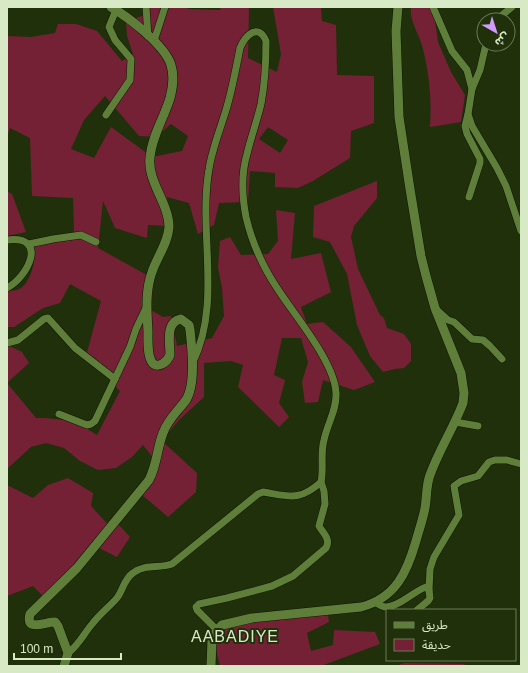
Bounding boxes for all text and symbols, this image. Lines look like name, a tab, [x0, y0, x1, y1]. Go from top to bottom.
north arrow	[476, 12, 516, 52]
text: ش	[492, 30, 512, 49]
legend	[386, 609, 516, 661]
text: طريق	[422, 618, 448, 633]
district label: AABADIYE	[191, 628, 279, 645]
scale bar	[14, 635, 121, 661]
text: حديقة	[422, 638, 451, 652]
text: 100 m	[20, 642, 53, 656]

